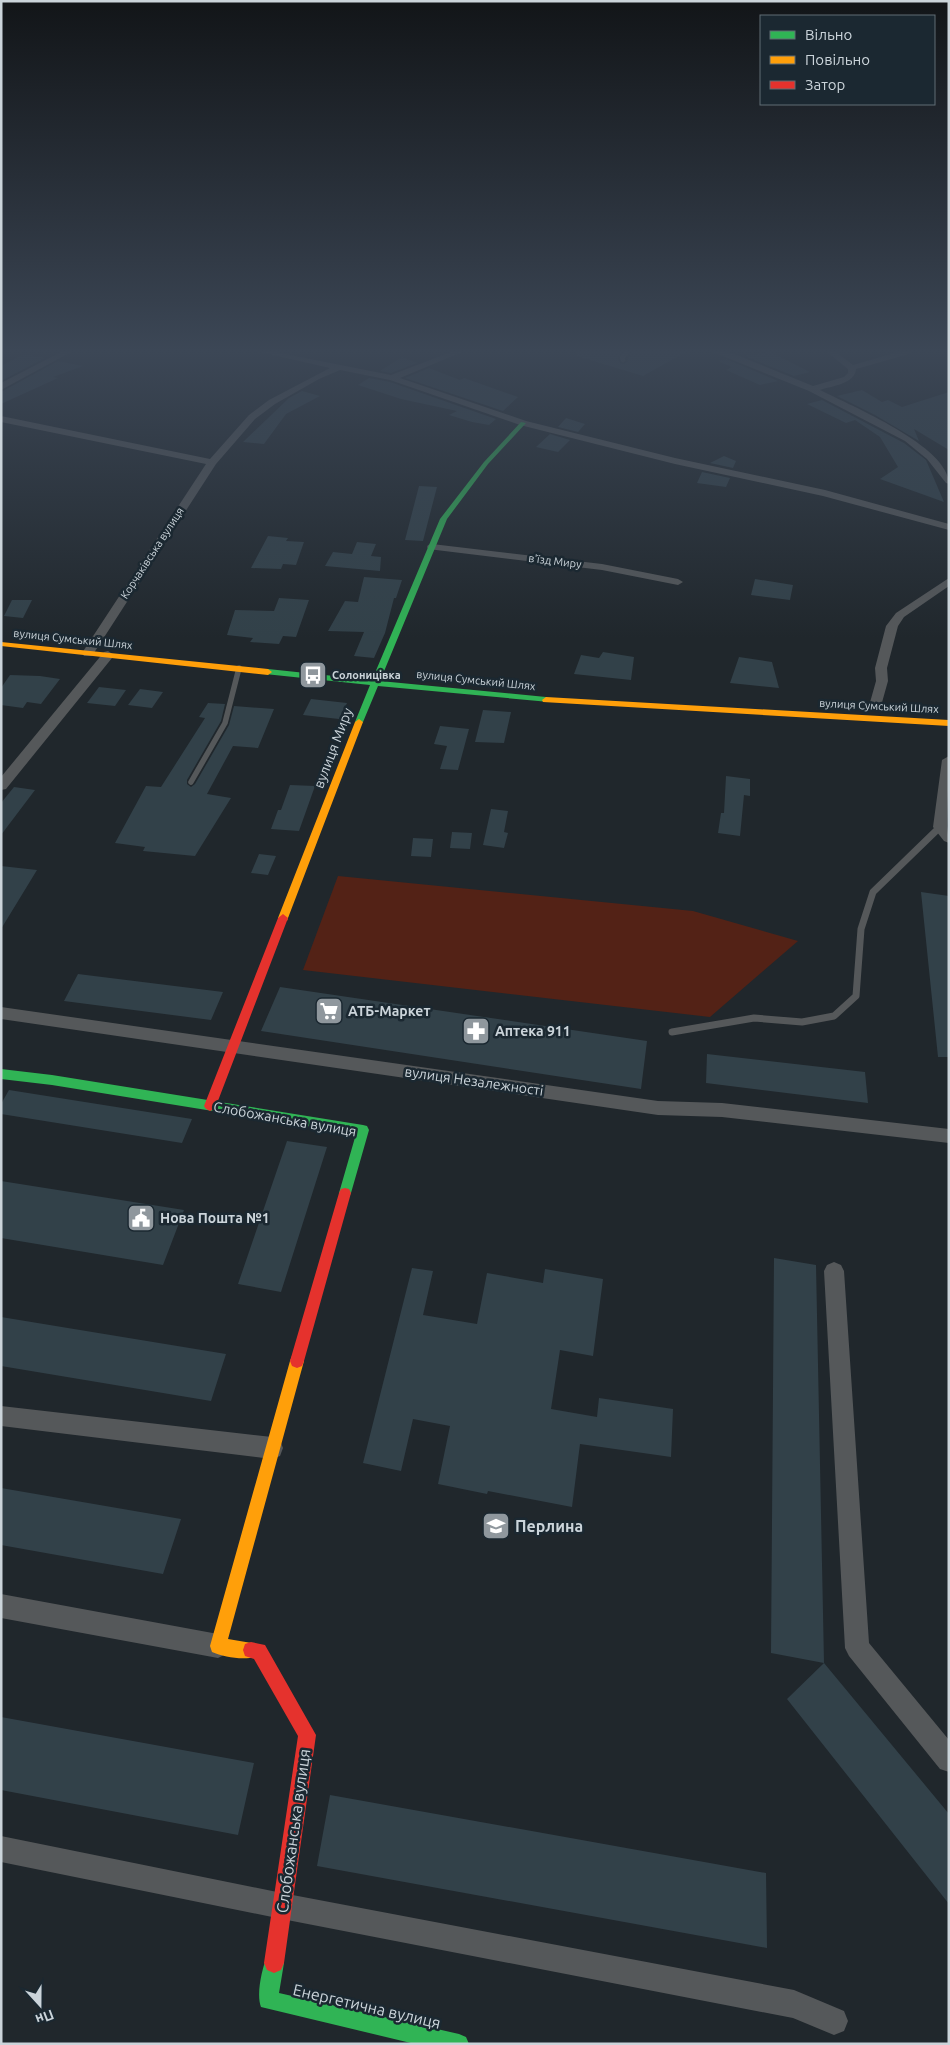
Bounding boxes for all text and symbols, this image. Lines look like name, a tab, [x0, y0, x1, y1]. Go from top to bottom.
legend	[760, 15, 935, 105]
text: Вільно	[805, 26, 852, 43]
text: Повільно	[805, 51, 870, 68]
text: Затор	[805, 76, 845, 93]
street label: Корчаківська вулиця	[118, 505, 186, 601]
street label: в'їзд Миру	[528, 552, 583, 570]
street label: вулиця Сумський Шлях	[13, 627, 134, 651]
bus stop icon: Солоницівка	[298, 660, 328, 690]
street label: вулиця Сумський Шлях	[416, 668, 537, 692]
place label: Солоницівка	[332, 669, 401, 681]
street label: вулиця Сумський Шлях	[819, 697, 939, 715]
street label: вулиця Миру	[310, 705, 356, 791]
supermarket icon: АТБ-Маркет	[314, 996, 344, 1026]
place label: АТБ-Маркет	[348, 1003, 430, 1019]
pharmacy icon: Аптека 911	[461, 1016, 491, 1046]
place label: Аптека 911	[495, 1023, 571, 1039]
street label: вулиця Незалежності	[404, 1063, 544, 1099]
street label: Слобожанська вулиця	[212, 1099, 358, 1139]
public building icon: Нова Пошта №1	[126, 1203, 156, 1233]
place label: Нова Пошта №1	[160, 1210, 270, 1226]
school or university icon: Перлина	[481, 1511, 511, 1541]
place label: Перлина	[515, 1517, 583, 1535]
street label: Слобожанська вулиця	[273, 1748, 313, 1914]
north arrow	[15, 1980, 65, 2030]
street label: Енергетична вулиця	[291, 1980, 443, 2032]
text: Пн	[33, 2006, 56, 2028]

